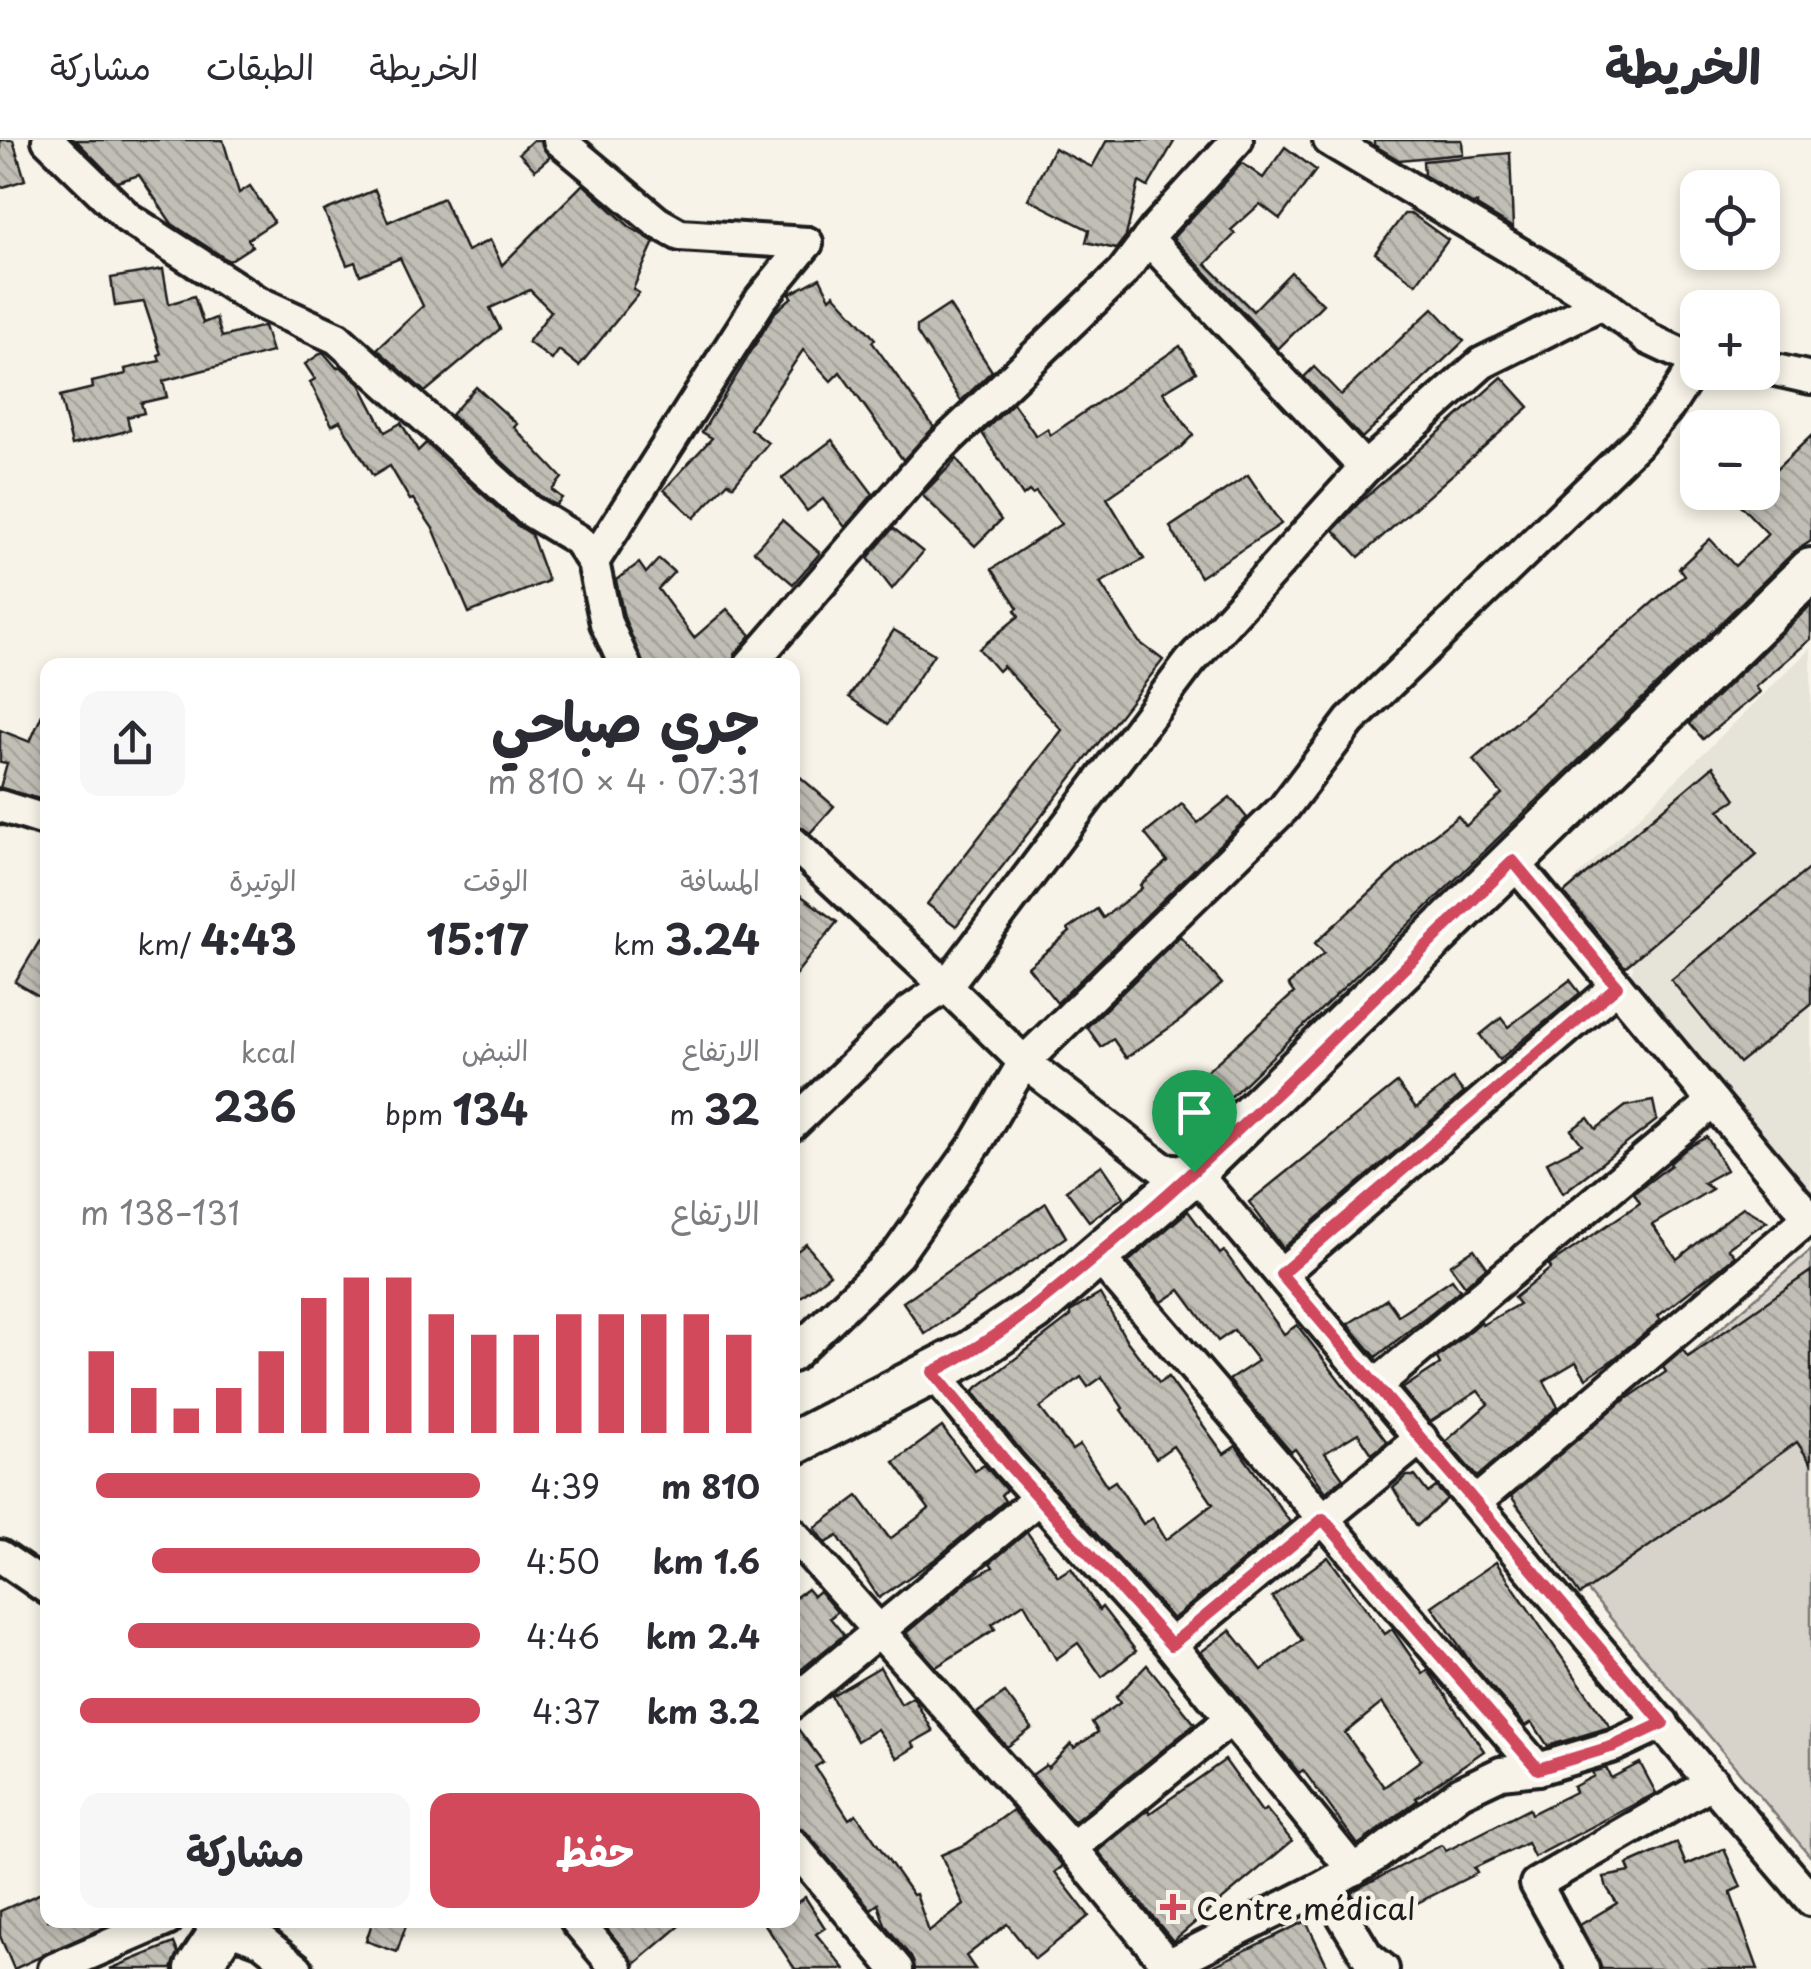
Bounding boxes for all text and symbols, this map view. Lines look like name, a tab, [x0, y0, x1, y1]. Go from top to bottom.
text: الخريطة	[1605, 28, 1761, 100]
text: مشاركة	[50, 39, 151, 92]
text: الطبقات	[206, 39, 314, 92]
text: الخريطة	[369, 39, 479, 92]
map controls	[1680, 170, 1780, 510]
button: locate	[1680, 170, 1780, 270]
button: +	[1680, 290, 1780, 390]
button: −	[1680, 410, 1780, 510]
text: جري صباحي	[491, 678, 760, 761]
button: share	[80, 691, 185, 796]
text: 07:31 · 4 × 810 m	[487, 757, 760, 805]
text: الوتيرة	[229, 858, 297, 901]
text: الوقت	[463, 858, 528, 901]
text: المسافة	[680, 858, 760, 901]
text: 4:43	[200, 906, 297, 969]
text: 15:17	[426, 906, 528, 969]
text: 3.24	[664, 906, 760, 969]
text: /km	[138, 922, 200, 965]
text: km	[613, 922, 664, 965]
text: النبض	[461, 1028, 528, 1071]
text: الارتفاع	[681, 1028, 760, 1071]
text: kcal	[241, 1030, 297, 1073]
pin	[1152, 1070, 1237, 1173]
text: 236	[213, 1073, 297, 1136]
text: 134	[452, 1076, 528, 1139]
text: 32	[704, 1076, 760, 1139]
icon: arrive	[1167, 1085, 1222, 1140]
text: bpm	[385, 1092, 452, 1135]
text: m	[669, 1092, 704, 1135]
text: 131–138 m	[80, 1188, 240, 1236]
text: الارتفاع	[670, 1188, 760, 1236]
text: 4:39	[531, 1462, 600, 1510]
text: 810 m	[661, 1462, 760, 1510]
text: 4:50	[526, 1537, 600, 1585]
text: 1.6 km	[653, 1537, 760, 1585]
text: 4:46	[526, 1612, 600, 1660]
text: 2.4 km	[646, 1612, 760, 1660]
text: 4:37	[532, 1687, 600, 1735]
text: 3.2 km	[647, 1687, 760, 1735]
button: مشاركة	[80, 1793, 410, 1908]
button: حفظ	[430, 1793, 760, 1908]
place label: Centre médical	[1196, 1885, 1416, 1930]
marker: Centre médical	[1160, 1894, 1186, 1920]

